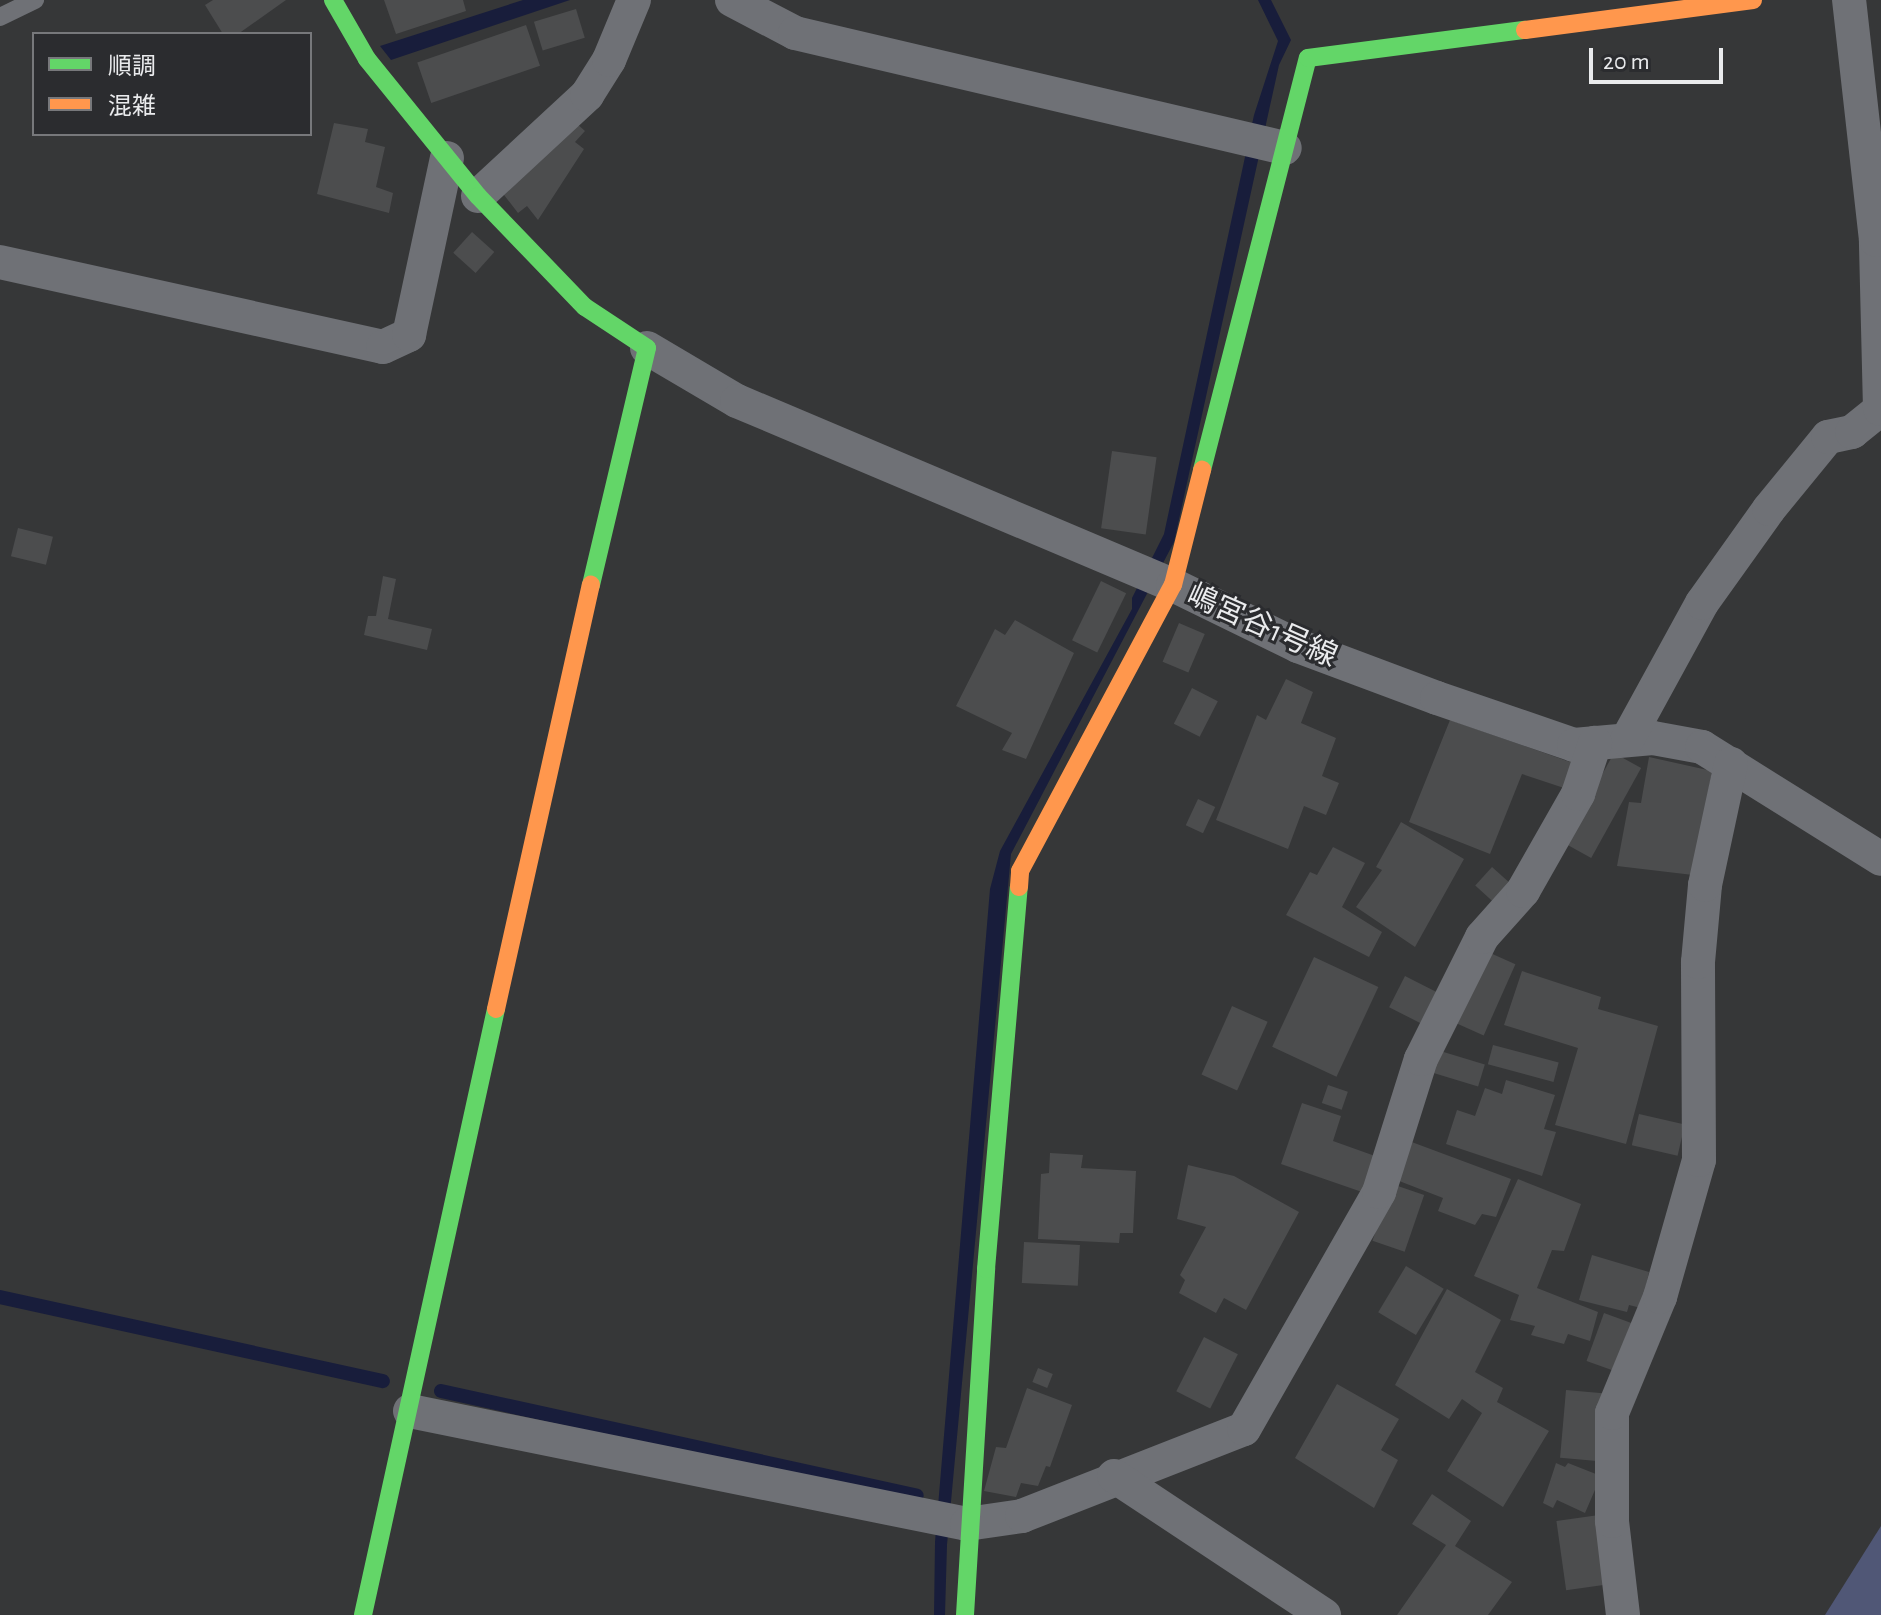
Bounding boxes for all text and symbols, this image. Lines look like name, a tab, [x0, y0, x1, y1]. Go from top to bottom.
legend	[32, 32, 312, 136]
scale bar	[1593, 32, 1727, 82]
text: 20 m	[1603, 50, 1650, 74]
text: 順調	[108, 55, 156, 79]
text: 混雑	[108, 95, 156, 119]
street label: 嶋宮谷1号線	[1181, 577, 1343, 675]

